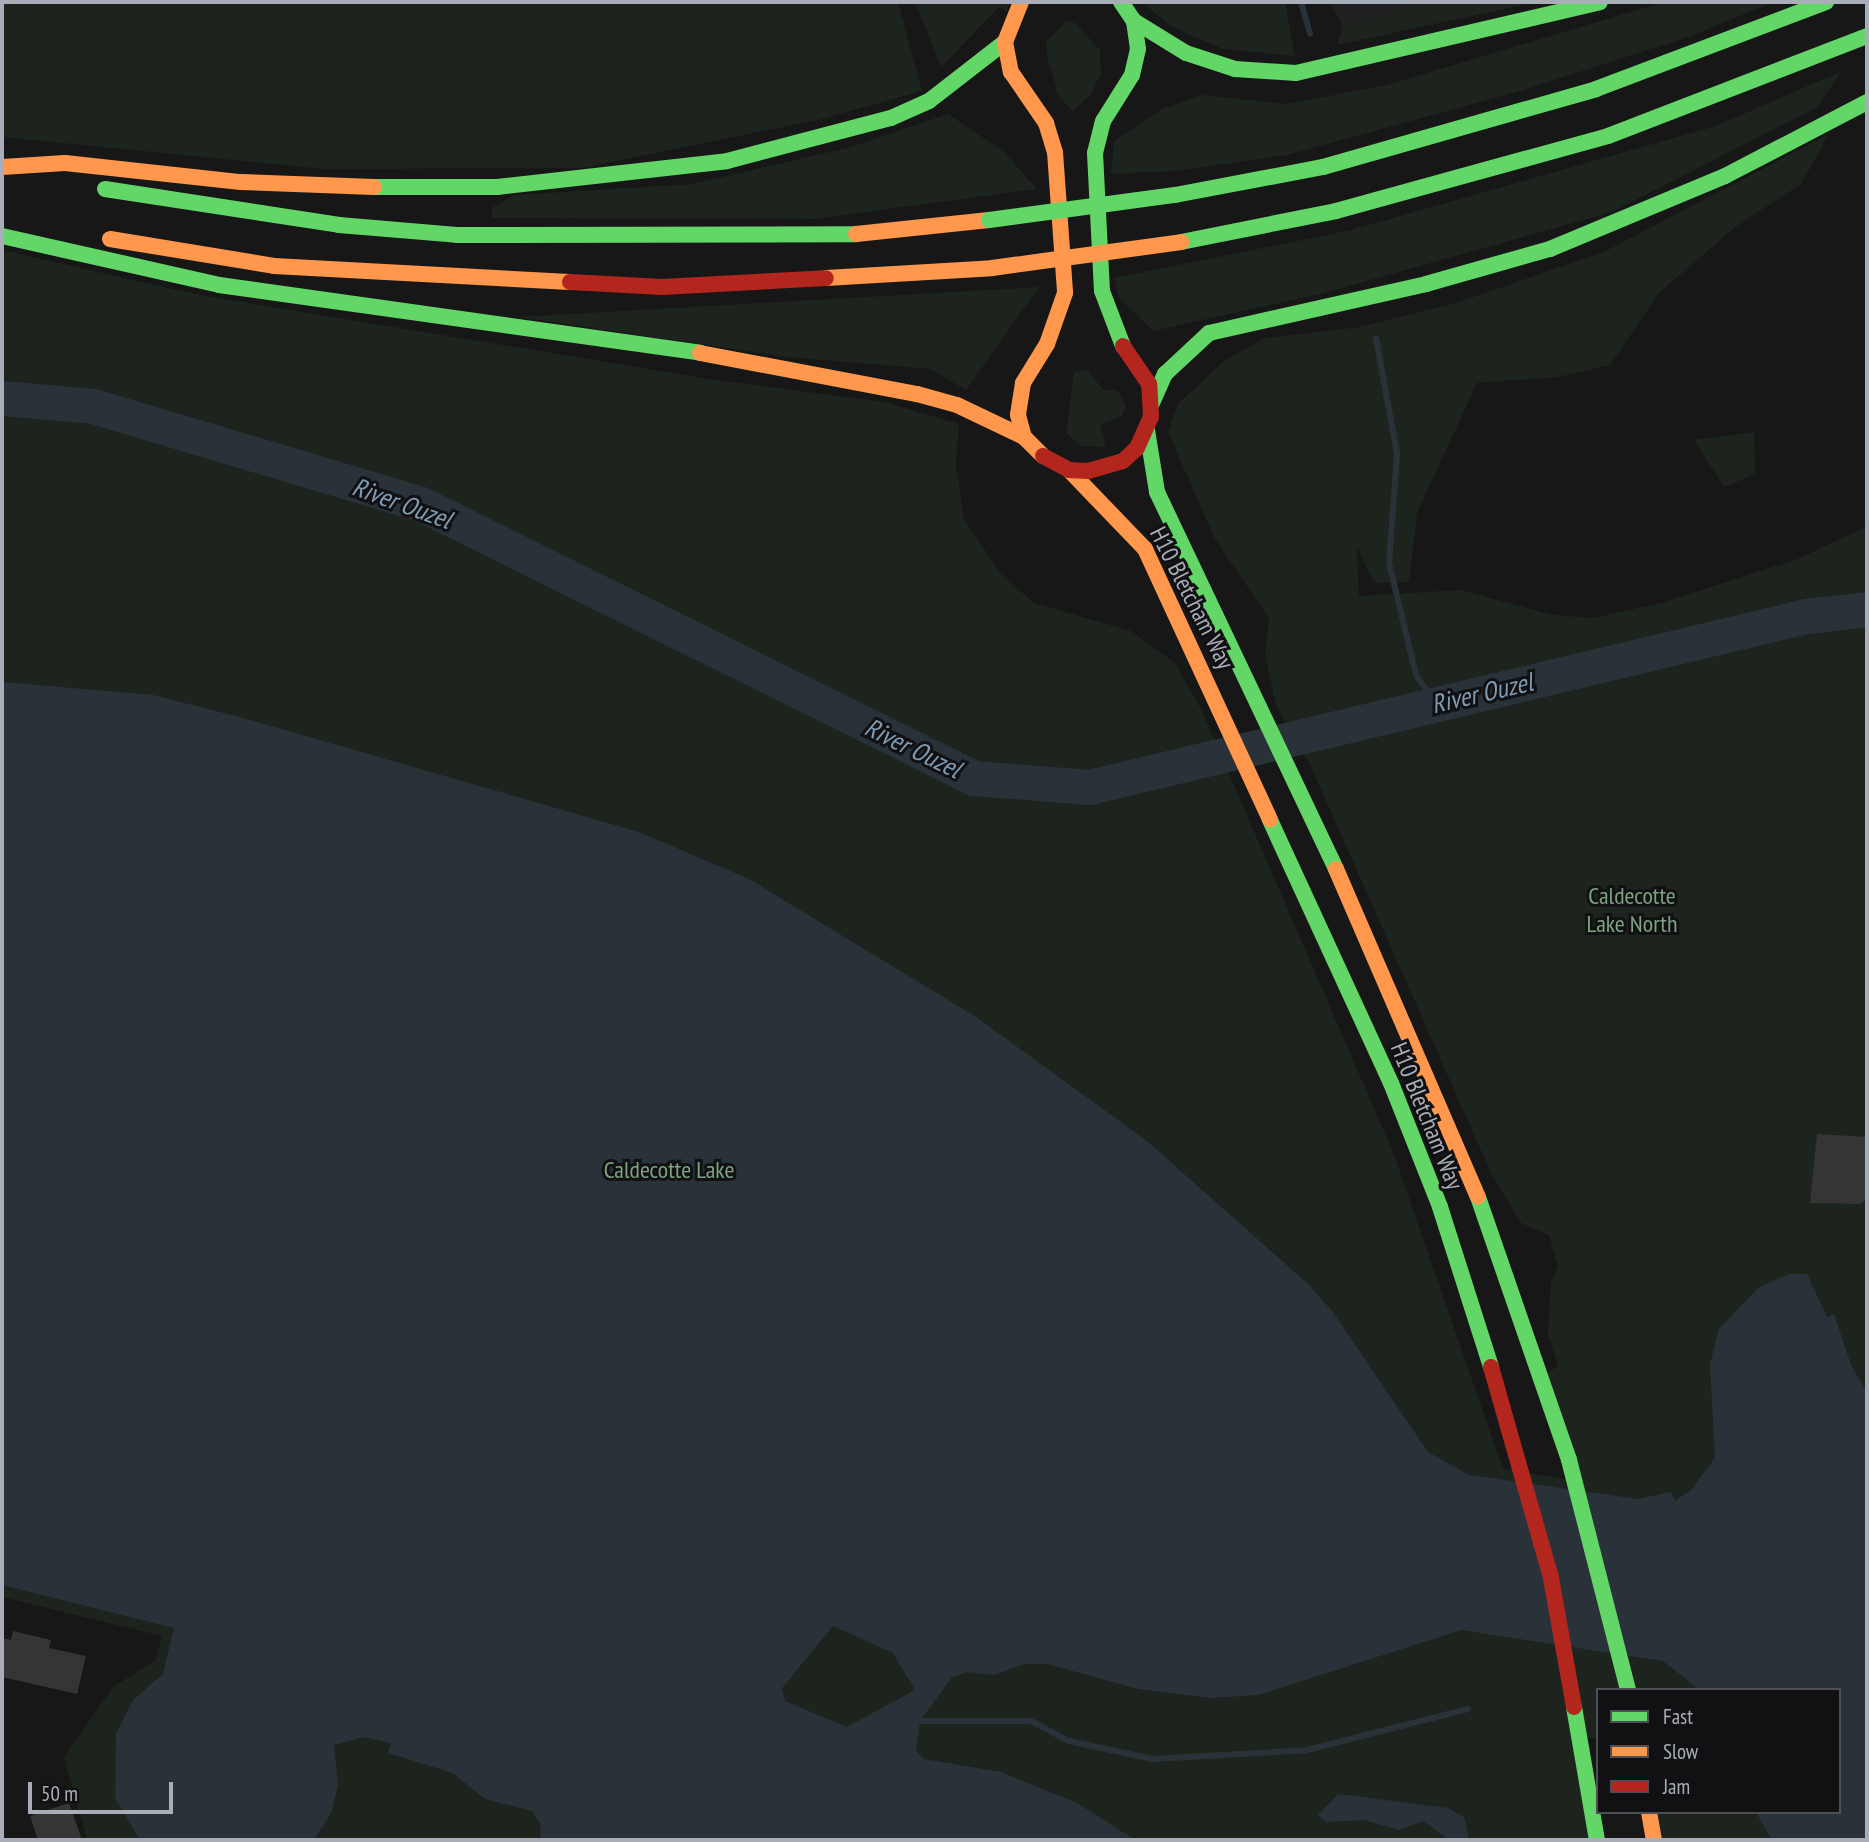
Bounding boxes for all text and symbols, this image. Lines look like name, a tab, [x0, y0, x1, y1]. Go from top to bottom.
water label: River Ouzel	[348, 471, 456, 535]
street label: H10 Bletcham Way	[1144, 522, 1240, 674]
water label: River Ouzel	[1428, 666, 1536, 720]
water label: River Ouzel	[860, 711, 966, 785]
park label: Caldecotte Lake North	[1587, 882, 1677, 938]
street label: H10 Bletcham Way	[1384, 1038, 1470, 1194]
park label: Caldecotte Lake	[604, 1156, 734, 1184]
legend	[1596, 1688, 1841, 1814]
text: Fast	[1663, 1703, 1693, 1730]
text: Slow	[1663, 1738, 1698, 1765]
scale bar	[32, 1769, 177, 1813]
text: Jam	[1663, 1773, 1690, 1800]
text: 50 m	[41, 1780, 78, 1807]

